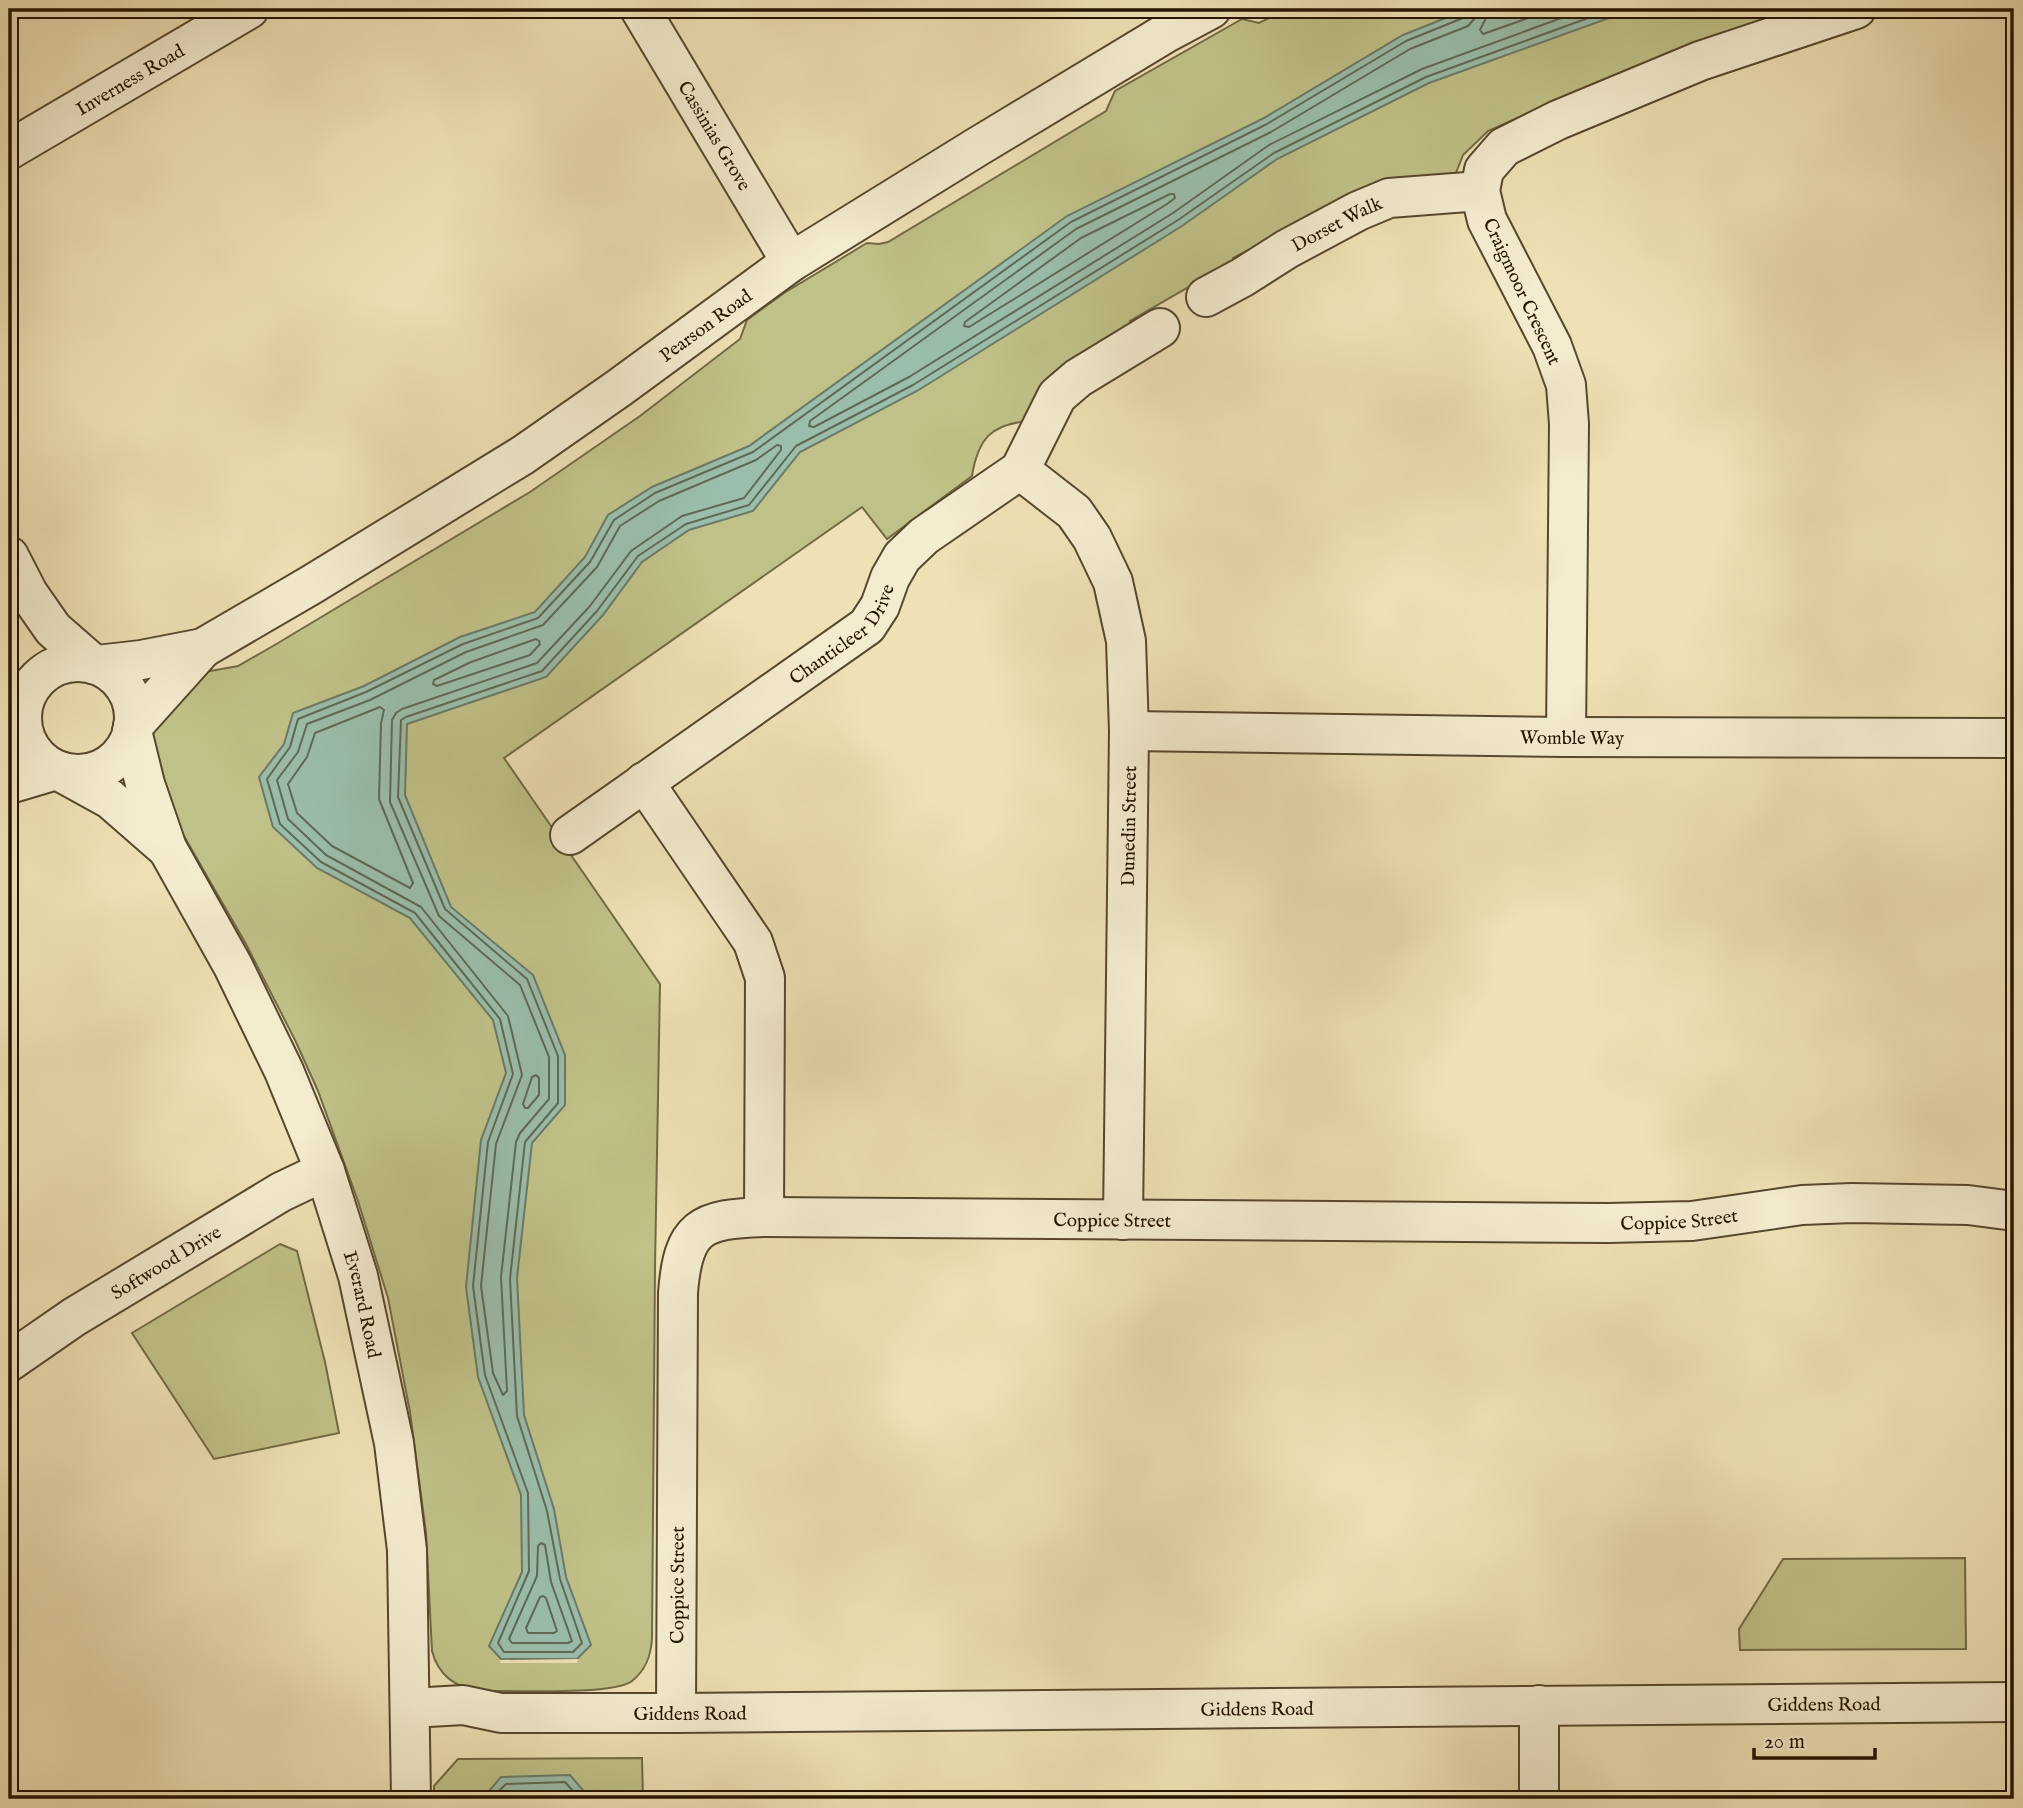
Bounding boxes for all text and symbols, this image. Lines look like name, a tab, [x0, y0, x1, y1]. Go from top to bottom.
street label: Inverness Road	[72, 39, 190, 122]
street label: Cassinias Grove	[672, 77, 756, 196]
street label: Dorset Walk	[1288, 192, 1387, 258]
street label: Craigmoor Crescent	[1477, 214, 1566, 370]
street label: Pearson Road	[655, 284, 758, 368]
street label: Chanticleer Drive	[785, 581, 901, 691]
street label: Womble Way	[1520, 726, 1625, 751]
street label: Dunedin Street	[1117, 765, 1143, 887]
street label: Coppice Street	[1620, 1204, 1740, 1237]
street label: Coppice Street	[1053, 1209, 1172, 1234]
street label: Softwood Drive	[107, 1221, 226, 1306]
street label: Everard Road	[337, 1248, 386, 1361]
street label: Coppice Street	[666, 1526, 691, 1644]
street label: Giddens Road	[1767, 1693, 1882, 1718]
street label: Giddens Road	[1200, 1698, 1315, 1723]
street label: Giddens Road	[634, 1702, 748, 1727]
scale bar	[1754, 1717, 1874, 1761]
text: 20 m	[1764, 1729, 1805, 1756]

